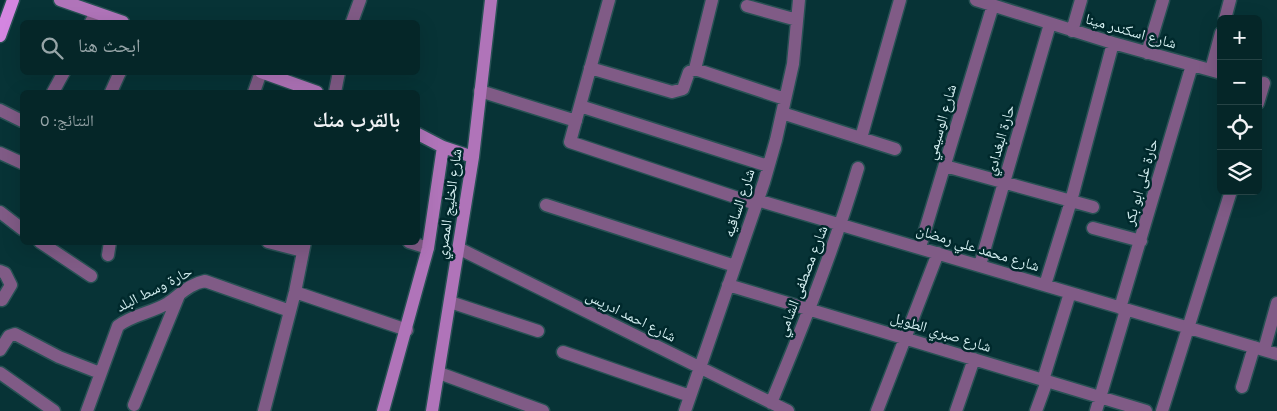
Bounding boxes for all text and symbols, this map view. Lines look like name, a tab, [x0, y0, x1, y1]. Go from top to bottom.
street label: شارع اسكندر مينا	[1083, 9, 1179, 54]
map controls	[1217, 15, 1262, 195]
button: +	[1217, 15, 1262, 60]
search box	[20, 20, 420, 75]
icon: search	[38, 34, 66, 62]
text: ابحث هنا	[78, 35, 140, 57]
button: −	[1217, 60, 1262, 105]
street label: شارع الوسيمي	[922, 82, 963, 163]
street label: حارة البغدادي	[981, 102, 1021, 178]
button: locate	[1217, 105, 1262, 150]
text: بالقرب منك	[313, 108, 400, 132]
text: النتائج: 0	[40, 111, 94, 130]
street label: حارة على ابو بكر	[1120, 136, 1163, 229]
street label: شارع الخليج المصري	[432, 147, 468, 261]
button: layers	[1217, 150, 1262, 195]
street label: شارع الساقيه	[719, 166, 760, 240]
street label: شارع محمد علي رمضان	[913, 221, 1042, 278]
street label: شارع مصطفى الشامي	[773, 223, 834, 340]
street label: حارة وسط البلد	[113, 262, 195, 316]
street label: شارع احمد ادريس	[583, 286, 679, 347]
street label: شارع صبري الطويل	[888, 308, 994, 359]

